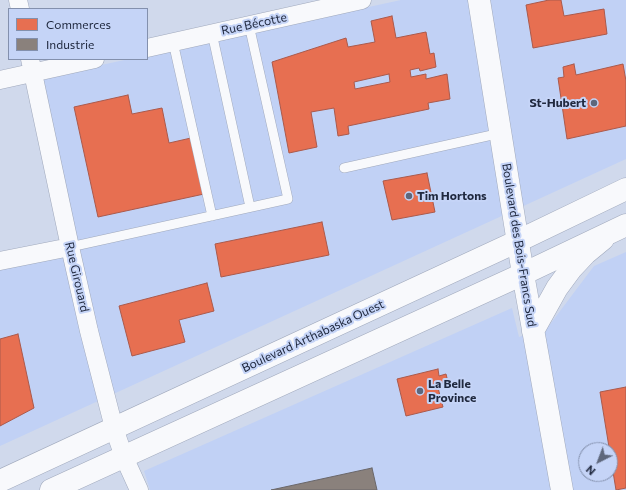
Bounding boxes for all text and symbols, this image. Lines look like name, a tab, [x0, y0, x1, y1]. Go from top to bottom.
legend	[8, 8, 148, 60]
street label: Rue Bécotte	[220, 10, 288, 38]
text: Commerces	[46, 17, 111, 31]
text: Industrie	[46, 37, 94, 51]
place label: St-Hubert	[529, 96, 586, 110]
marker: St-Hubert	[589, 98, 599, 108]
street label: Boulevard des Bois-Francs Sud	[499, 162, 539, 328]
place label: Tim Hortons	[417, 189, 487, 203]
marker: Tim Hortons	[404, 191, 414, 201]
street label: Rue Girouard	[62, 241, 92, 313]
street label: Boulevard Arthabaska Ouest	[240, 297, 386, 375]
place label: La Belle Province	[428, 377, 476, 405]
marker: La Belle Province	[415, 386, 425, 396]
north arrow	[578, 442, 618, 482]
text: N	[583, 463, 598, 478]

